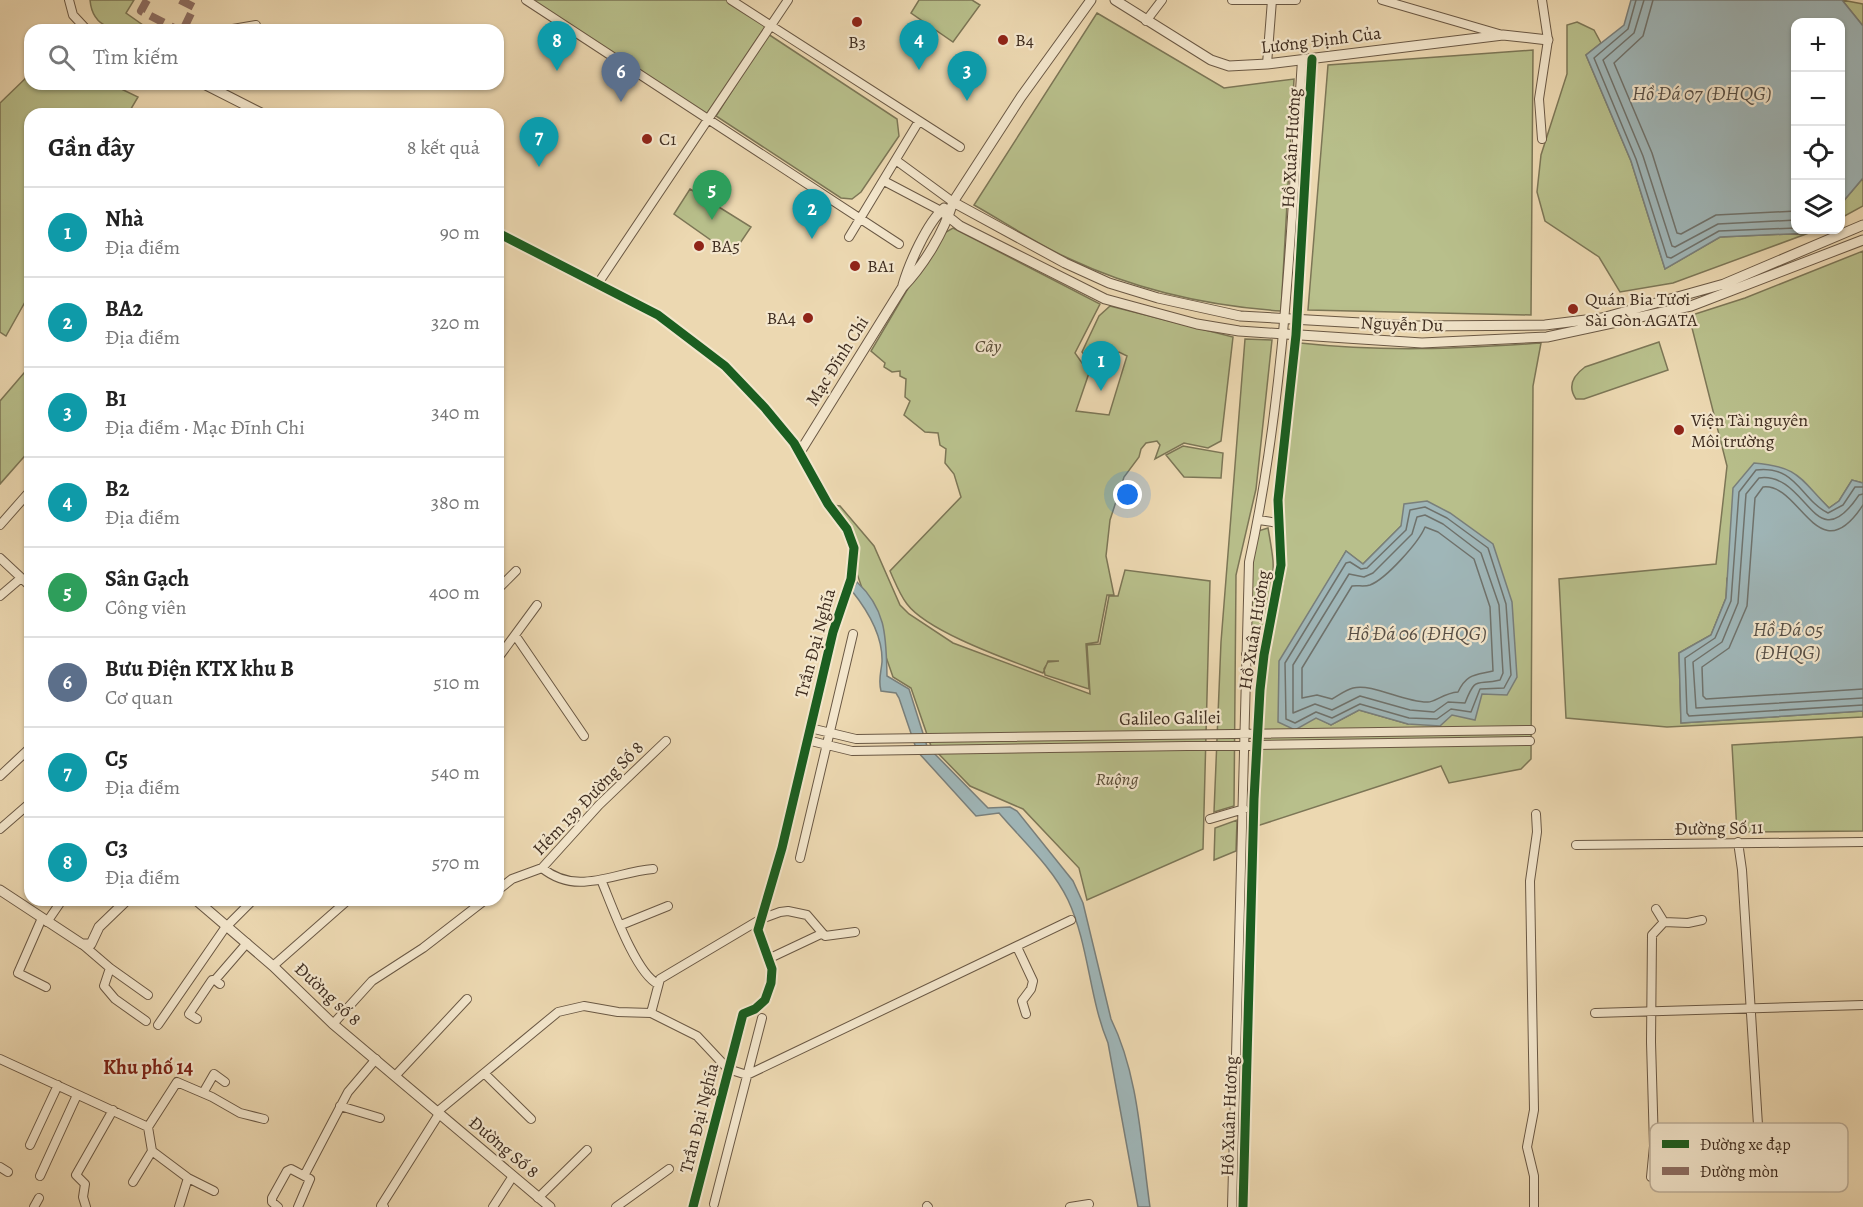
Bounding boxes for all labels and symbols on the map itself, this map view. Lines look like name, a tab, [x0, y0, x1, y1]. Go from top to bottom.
marker: B3	[850, 15, 864, 29]
pin: 4	[900, 20, 938, 70]
street label: Lương Định Của	[1259, 21, 1383, 59]
pin: 8	[538, 22, 576, 71]
place label: B4	[1015, 28, 1034, 52]
place label: B3	[848, 30, 866, 54]
marker: B4	[996, 33, 1010, 47]
pin: 3	[948, 51, 986, 101]
pin: 6	[602, 52, 640, 102]
water label: Hồ Đá 07 (ĐHQG)	[1632, 80, 1772, 107]
street label: Hồ Xuân Hương	[1276, 87, 1306, 209]
pin: 7	[520, 118, 558, 167]
place label: C1	[659, 127, 676, 151]
marker: C1	[640, 132, 654, 146]
pin: 5	[692, 170, 732, 220]
pin: 2	[792, 190, 832, 239]
place label: BA5	[711, 234, 740, 258]
marker: BA5	[692, 239, 706, 253]
place label: BA1	[867, 254, 894, 278]
marker: BA1	[848, 259, 862, 273]
place label: Quán Bia Tươi Sài Gòn AGATA	[1585, 287, 1698, 332]
marker: Quán Bia Tươi Sài Gòn AGATA	[1566, 302, 1580, 316]
place label: BA4	[767, 306, 796, 330]
marker: BA4	[801, 311, 815, 325]
street label: Nguyễn Du	[1360, 311, 1444, 337]
street label: Mạc Đĩnh Chi	[800, 312, 874, 410]
park label: Cây	[975, 334, 1001, 358]
pin: 1	[1082, 342, 1120, 391]
place label: Viện Tài nguyên Môi trường	[1690, 408, 1808, 453]
marker: Viện Tài nguyên Môi trường	[1672, 423, 1686, 437]
your location	[1113, 480, 1142, 509]
street label: Hồ Xuân Hương	[1233, 569, 1275, 691]
street label: Trần Đại Nghĩa	[789, 585, 841, 700]
water label: Hồ Đá 05 (ĐHQG)	[1753, 616, 1824, 666]
water label: Hồ Đá 06 (ĐHQG)	[1347, 620, 1487, 647]
street label: Galileo Galilei	[1119, 705, 1221, 731]
street label: Hẻm 139 Đường Số 8	[527, 736, 649, 860]
park label: Ruộng	[1095, 767, 1139, 791]
street label: Đường Số 11	[1675, 815, 1763, 841]
street label: Đường số 8	[289, 957, 367, 1031]
district label: Khu phố 14	[103, 1054, 194, 1081]
street label: Hồ Xuân Hương	[1215, 1055, 1243, 1177]
street label: Trần Đại Nghĩa	[674, 1060, 724, 1175]
street label: Đường Số 8	[464, 1110, 544, 1184]
legend	[1650, 1123, 1848, 1192]
text: Đường xe đạp	[1700, 1134, 1791, 1156]
text: Đường mòn	[1700, 1161, 1779, 1183]

